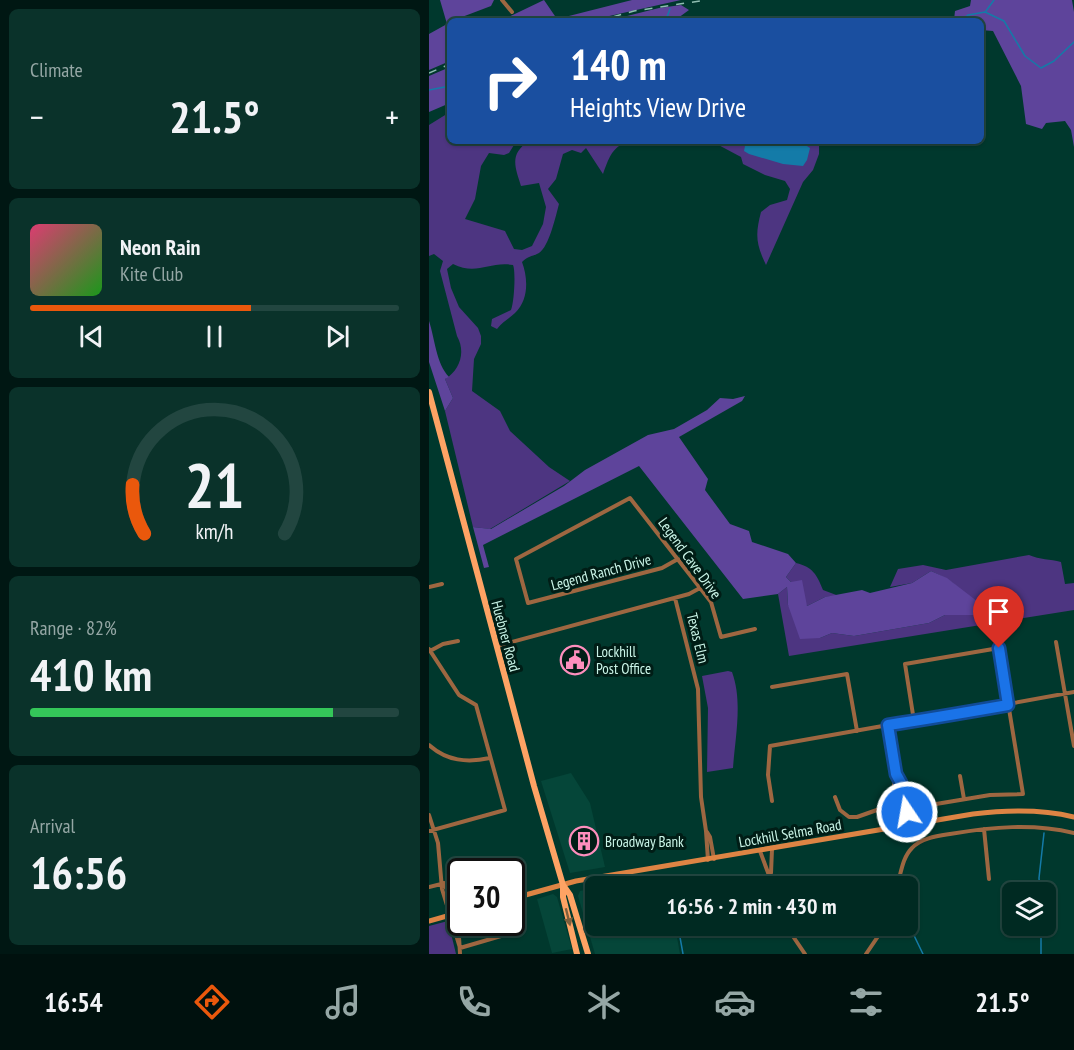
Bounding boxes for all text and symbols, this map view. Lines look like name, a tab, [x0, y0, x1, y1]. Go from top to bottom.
text: 140 m	[570, 37, 667, 92]
icon: right	[471, 42, 549, 120]
text: Climate	[30, 57, 83, 83]
text: 21.5°	[169, 87, 260, 145]
text: Heights View Drive	[570, 90, 746, 124]
text: −	[30, 95, 44, 138]
text: +	[385, 95, 399, 138]
text: Neon Rain	[120, 233, 200, 261]
text: Kite Club	[120, 261, 183, 287]
icon: previous	[75, 320, 108, 353]
icon: pause	[198, 320, 231, 353]
icon: next	[321, 320, 354, 353]
text: 21	[185, 444, 244, 525]
street label: Legend Cave Drive	[654, 514, 726, 602]
text: km/h	[195, 517, 234, 545]
street label: Legend Ranch Drive	[549, 550, 653, 594]
pin	[973, 586, 1024, 648]
icon: arrive	[982, 595, 1015, 628]
street label: Huebner Road	[487, 598, 525, 674]
street label: Texas Elm	[683, 611, 713, 665]
text: Range · 82%	[30, 615, 117, 641]
place label: Lockhill Post Office	[596, 642, 651, 678]
public building icon: Lockhill Post Office	[559, 644, 591, 676]
text: 410 km	[30, 645, 152, 703]
position arrow	[875, 780, 939, 844]
text: Arrival	[30, 813, 75, 839]
street label: Lockhill Selma Road	[737, 815, 843, 851]
building icon: Broadway Bank	[568, 825, 600, 857]
place label: Broadway Bank	[605, 832, 684, 851]
text: 16:56	[30, 843, 127, 901]
speed limit sign: 30	[447, 858, 525, 936]
map controls	[1002, 882, 1056, 936]
button: layers	[1002, 882, 1056, 936]
text: 16:56 · 2 min · 430 m	[666, 892, 837, 920]
one-way arrow	[564, 908, 573, 926]
icon: directions	[191, 981, 233, 1023]
icon: music	[322, 981, 364, 1023]
icon: phone	[453, 981, 495, 1023]
icon: climate	[583, 981, 625, 1023]
icon: car	[714, 981, 756, 1023]
icon: filters	[845, 981, 887, 1023]
text: 16:54	[44, 985, 103, 1019]
text: 21.5°	[975, 985, 1030, 1019]

